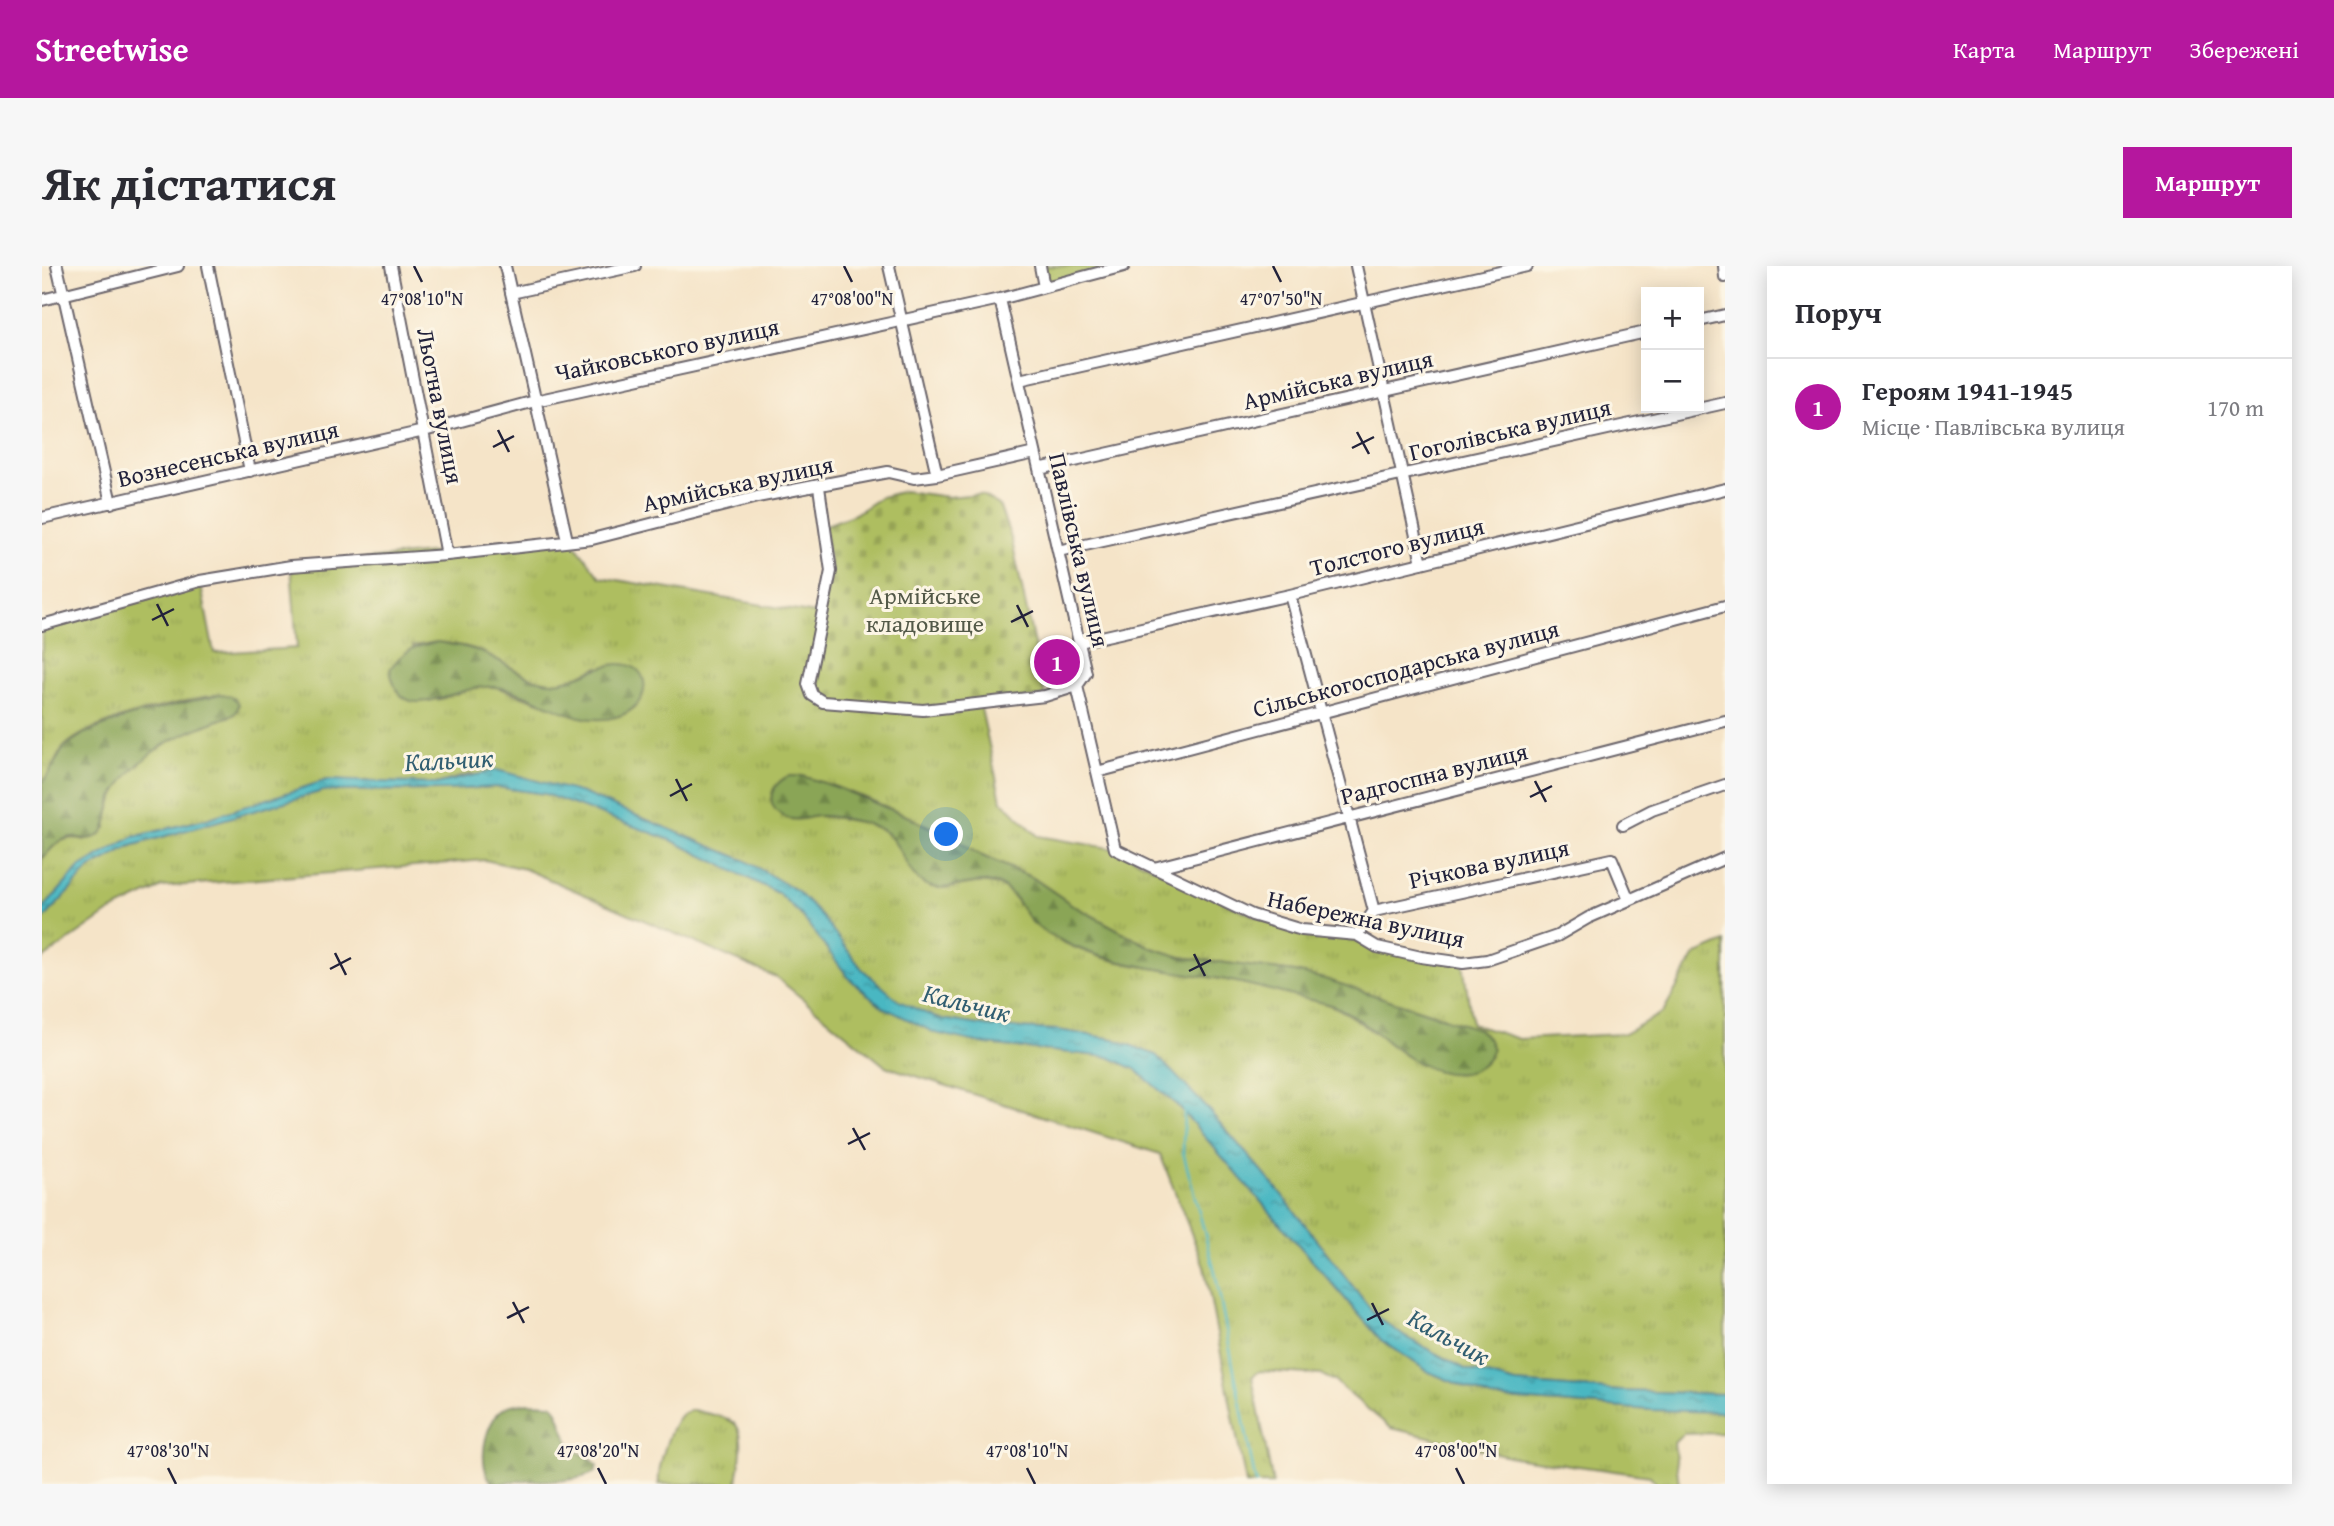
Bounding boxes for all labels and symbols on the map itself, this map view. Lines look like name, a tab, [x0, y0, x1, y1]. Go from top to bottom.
text: 47°08'10"N	[381, 285, 464, 312]
text: 47°08'00"N	[811, 285, 894, 312]
text: 47°07'50"N	[1240, 285, 1323, 312]
street label: Чайковського вулиця	[551, 309, 782, 390]
street label: Льотна вулиця	[408, 325, 473, 487]
street label: Армійська вулиця	[1239, 341, 1436, 418]
street label: Гоголівська вулиця	[1405, 389, 1614, 470]
street label: Вознесенська вулиця	[114, 411, 342, 496]
street label: Армійська вулиця	[639, 446, 836, 521]
street label: Павлівська вулиця	[1040, 449, 1119, 651]
street label: Толстого вулиця	[1306, 508, 1488, 585]
park label: Армійське кладовище	[866, 578, 984, 641]
street label: Сільськогосподарська вулиця	[1249, 611, 1563, 726]
pin: 1	[1034, 636, 1080, 688]
street label: Радгоспна вулиця	[1337, 733, 1531, 814]
water label: Кальчик	[403, 738, 495, 781]
your location	[929, 817, 963, 851]
street label: Річкова вулиця	[1406, 829, 1572, 898]
street label: Набережна вулиця	[1264, 881, 1468, 956]
water label: Кальчик	[919, 973, 1015, 1032]
water label: Кальчик	[1401, 1298, 1498, 1375]
text: 47°08'30"N	[127, 1437, 210, 1464]
text: 47°08'20"N	[557, 1437, 640, 1464]
text: 47°08'10"N	[986, 1437, 1069, 1464]
text: 47°08'00"N	[1415, 1437, 1498, 1464]

